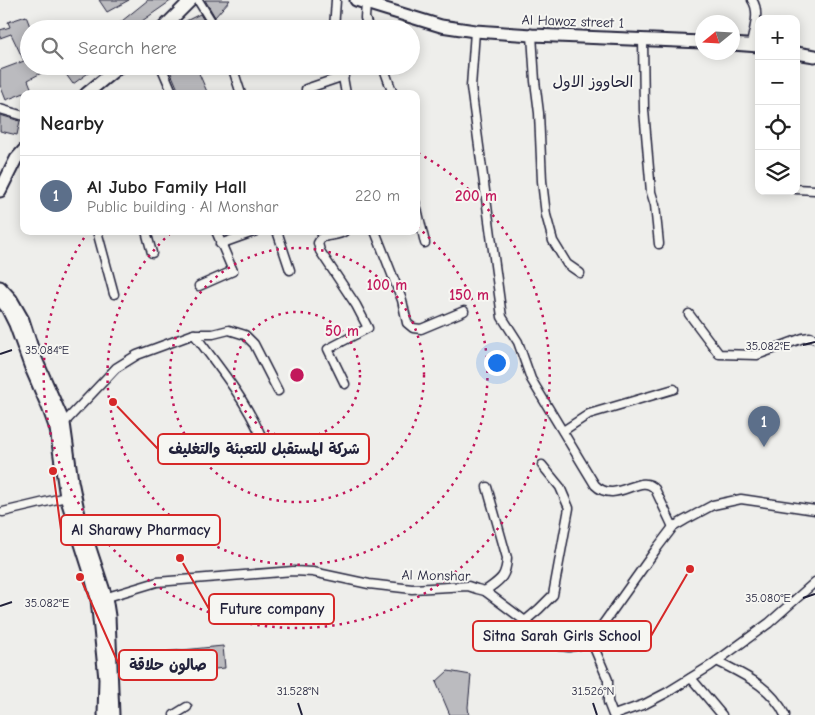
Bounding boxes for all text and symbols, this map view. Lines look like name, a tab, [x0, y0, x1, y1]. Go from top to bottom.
street label: Al Hawoz street 1	[521, 11, 624, 32]
north arrow	[695, 15, 740, 60]
map controls	[755, 15, 800, 195]
button: +	[755, 15, 800, 60]
search box	[20, 20, 420, 75]
icon: search	[38, 34, 66, 62]
text: Search here	[78, 37, 177, 59]
button: −	[755, 60, 800, 105]
district label: الحاووز الاول	[553, 73, 633, 91]
button: locate	[755, 105, 800, 150]
text: Nearby	[40, 111, 104, 135]
button: layers	[755, 150, 800, 195]
text: Al Jubo Family Hall	[87, 176, 247, 198]
text: 1	[53, 187, 59, 205]
text: 220 m	[355, 187, 400, 205]
text: 200 m	[455, 187, 497, 205]
text: Public building · Al Monshar	[87, 198, 278, 216]
text: 100 m	[367, 276, 407, 294]
text: 150 m	[449, 286, 489, 304]
text: 50 m	[325, 322, 359, 340]
text: 35.082°E	[746, 339, 790, 353]
text: 35.084°E	[25, 343, 69, 357]
your location	[484, 350, 510, 376]
centre of rings	[288, 366, 306, 384]
pin: 1	[748, 406, 780, 447]
callout: شركة المستقبل للتعبئة والتغليف	[158, 434, 369, 464]
text: شركة المستقبل للتعبئة والتغليف	[168, 440, 360, 458]
callout: Al Sharawy Pharmacy	[61, 515, 220, 545]
text: Al Sharawy Pharmacy	[72, 521, 211, 539]
street label: Al Monshar	[401, 566, 471, 585]
text: 35.080°E	[745, 591, 791, 605]
callout: Future company	[209, 594, 334, 624]
text: 35.082°E	[25, 596, 69, 610]
text: Future company	[220, 600, 324, 618]
callout: Sitna Sarah Girls School	[473, 621, 651, 651]
text: Sitna Sarah Girls School	[483, 627, 641, 645]
callout: صالون حلاقة	[119, 650, 217, 680]
text: صالون حلاقة	[129, 656, 207, 675]
text: 31.528°N	[277, 684, 319, 698]
text: 31.526°N	[572, 684, 614, 698]

